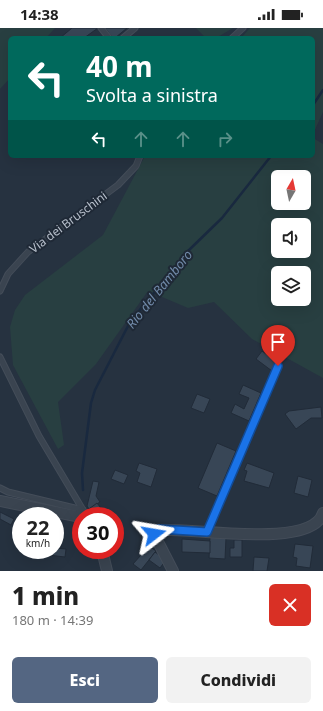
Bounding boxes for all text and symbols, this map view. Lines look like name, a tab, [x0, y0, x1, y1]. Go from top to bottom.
text: 14:38	[20, 4, 59, 24]
text: 40 m	[86, 47, 153, 85]
icon: left	[20, 52, 72, 104]
text: Svolta a sinistra	[86, 83, 218, 107]
icon: left	[88, 128, 110, 150]
icon: ahead	[130, 128, 152, 150]
icon: ahead	[172, 128, 194, 150]
icon: right	[214, 128, 236, 150]
north arrow	[271, 170, 311, 210]
map controls	[271, 170, 311, 306]
street label: Via dei Bruschini	[26, 187, 110, 257]
button: sound	[271, 218, 311, 258]
water label: Rio del Bamboro	[122, 246, 196, 332]
button: layers	[271, 266, 311, 306]
pin	[261, 325, 295, 366]
icon: arrive	[267, 331, 289, 353]
speed limit sign: 30	[72, 507, 124, 559]
position arrow	[133, 513, 175, 555]
text: 22	[27, 514, 49, 541]
text: km/h	[26, 536, 50, 550]
text: 1 min	[12, 579, 79, 612]
button: close	[269, 584, 311, 626]
text: 180 m · 14:39	[12, 611, 93, 629]
button: Esci	[12, 657, 158, 703]
button: Condividi	[166, 657, 311, 703]

